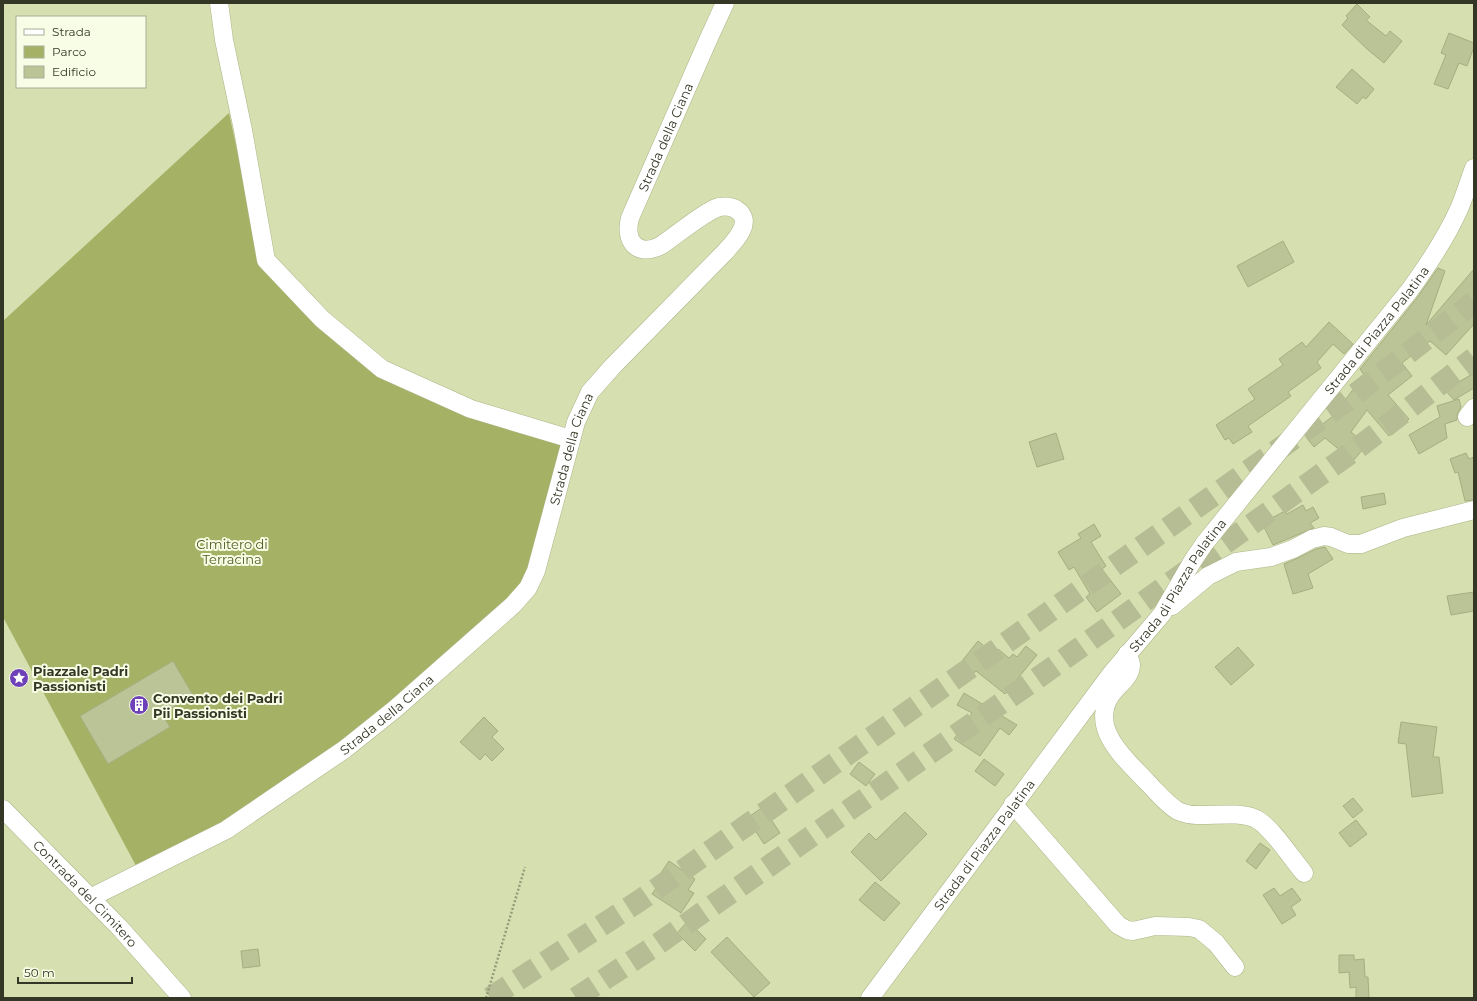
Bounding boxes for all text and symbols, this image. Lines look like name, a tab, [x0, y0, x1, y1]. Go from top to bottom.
legend	[16, 16, 146, 88]
text: Strada	[52, 24, 91, 39]
text: Parco	[52, 44, 86, 59]
text: Edificio	[52, 64, 96, 79]
street label: Strada della Ciana	[635, 80, 696, 194]
street label: Strada di Piazza Palatina	[1321, 263, 1432, 397]
street label: Strada della Ciana	[546, 390, 597, 507]
street label: Strada di Piazza Palatina	[1125, 515, 1229, 655]
park label: Cimitero di Terracina	[196, 536, 268, 567]
place label: Piazzale Padri Passionisti	[33, 663, 128, 694]
place icon: Piazzale Padri Passionisti	[8, 667, 30, 689]
street label: Strada della Ciana	[337, 671, 437, 758]
place label: Convento dei Padri Pii Passionisti	[153, 690, 283, 721]
building icon: Convento dei Padri Pii Passionisti	[128, 694, 150, 716]
street label: Strada di Piazza Palatina	[930, 776, 1038, 913]
street label: Contrada del Cimitero	[30, 837, 141, 950]
scale bar	[18, 959, 132, 985]
text: 50 m	[24, 965, 55, 980]

